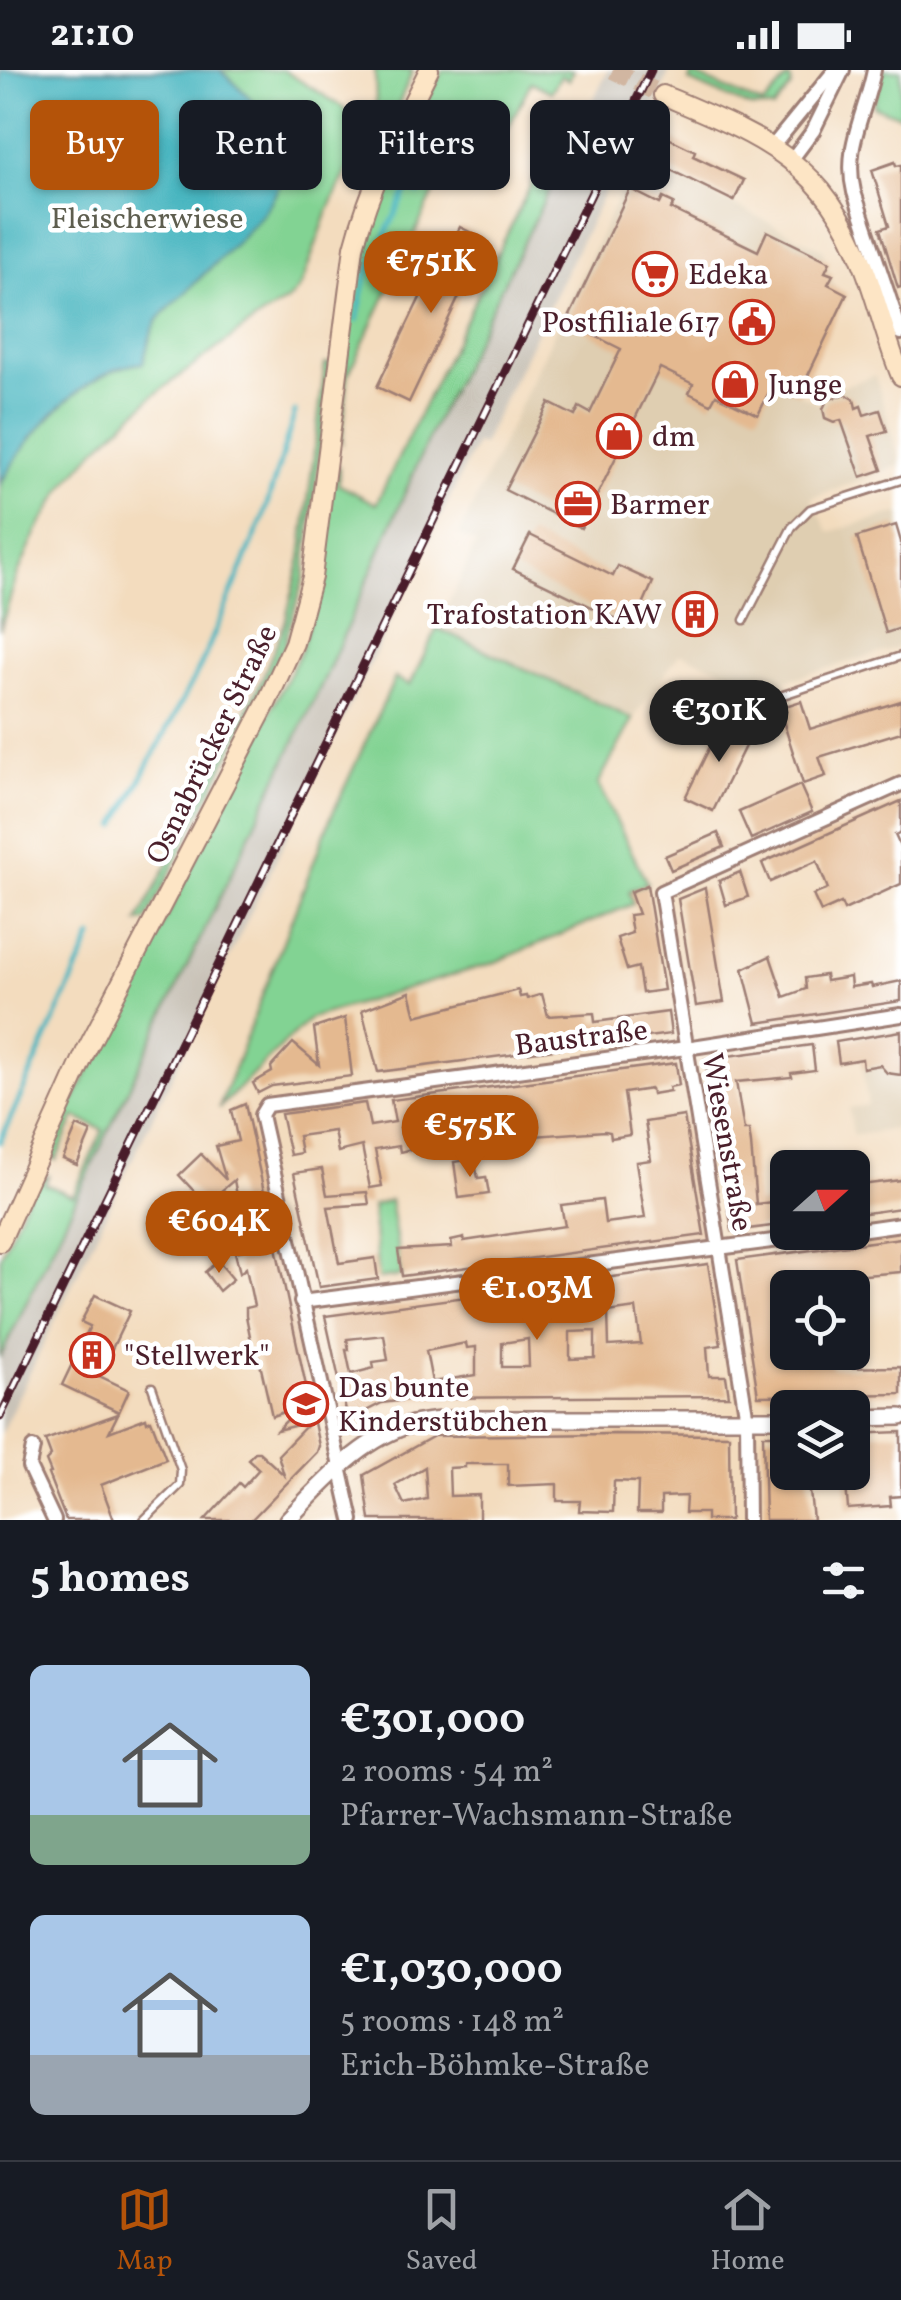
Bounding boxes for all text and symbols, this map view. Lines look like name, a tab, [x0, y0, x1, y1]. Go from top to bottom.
text: 21:10	[50, 9, 135, 62]
chip: Buy	[30, 100, 159, 190]
chip: Rent	[179, 100, 322, 190]
chip: Filters	[342, 100, 510, 190]
chip: New	[530, 100, 670, 190]
park label: Fleischerwiese	[51, 199, 243, 241]
pin: €751K	[361, 231, 501, 316]
text: €751K	[386, 241, 476, 285]
supermarket icon: Edeka	[632, 251, 678, 297]
place label: Edeka	[688, 255, 768, 297]
public building icon: Postfiliale 617	[729, 299, 775, 345]
place label: Postfiliale 617	[542, 303, 720, 345]
shop icon: Junge	[712, 361, 758, 407]
place label: Junge	[768, 365, 842, 407]
shop icon: dm	[596, 413, 642, 459]
place label: dm	[652, 417, 695, 459]
office icon: Barmer	[555, 481, 601, 527]
place label: Barmer	[610, 485, 710, 527]
building icon: Trafostation KAW	[672, 591, 718, 637]
place label: Trafostation KAW	[426, 595, 662, 637]
street label: Osnabrücker Straße	[137, 618, 289, 872]
pin: €301K	[649, 680, 789, 765]
text: €301K	[671, 690, 767, 734]
street label: Baustraße	[512, 1010, 650, 1068]
street label: Wiesenstraße	[690, 1050, 762, 1235]
pin: €575K	[400, 1095, 540, 1180]
text: €575K	[424, 1105, 516, 1149]
north arrow	[770, 1150, 870, 1250]
map controls	[770, 1150, 870, 1490]
pin: €604K	[149, 1191, 289, 1276]
text: €604K	[168, 1201, 270, 1245]
pin: €1.03M	[456, 1258, 618, 1343]
text: €1.03M	[481, 1268, 593, 1312]
button: locate	[770, 1270, 870, 1370]
building icon: "Stellwerk"	[69, 1332, 115, 1378]
place label: "Stellwerk"	[124, 1336, 270, 1378]
place label: Das bunte Kinderstübchen	[338, 1368, 548, 1444]
school or university icon: Das bunte Kinderstübchen	[283, 1381, 329, 1427]
button: layers	[770, 1390, 870, 1490]
text: 5 homes	[30, 1551, 190, 1610]
icon: filters	[816, 1553, 871, 1608]
text: €301,000	[340, 1692, 525, 1751]
icon: home	[110, 1705, 230, 1825]
text: 2 rooms · 54 m²	[340, 1751, 553, 1795]
text: Pfarrer-Wachsmann-Straße	[340, 1795, 733, 1839]
text: €1,030,000	[340, 1942, 563, 2001]
icon: home	[110, 1955, 230, 2075]
text: 5 rooms · 148 m²	[340, 2001, 564, 2045]
text: Erich-Böhmke-Straße	[340, 2045, 649, 2089]
tab: Map	[116, 2182, 173, 2281]
tab: Saved	[405, 2182, 478, 2281]
tab: Home	[710, 2182, 785, 2281]

